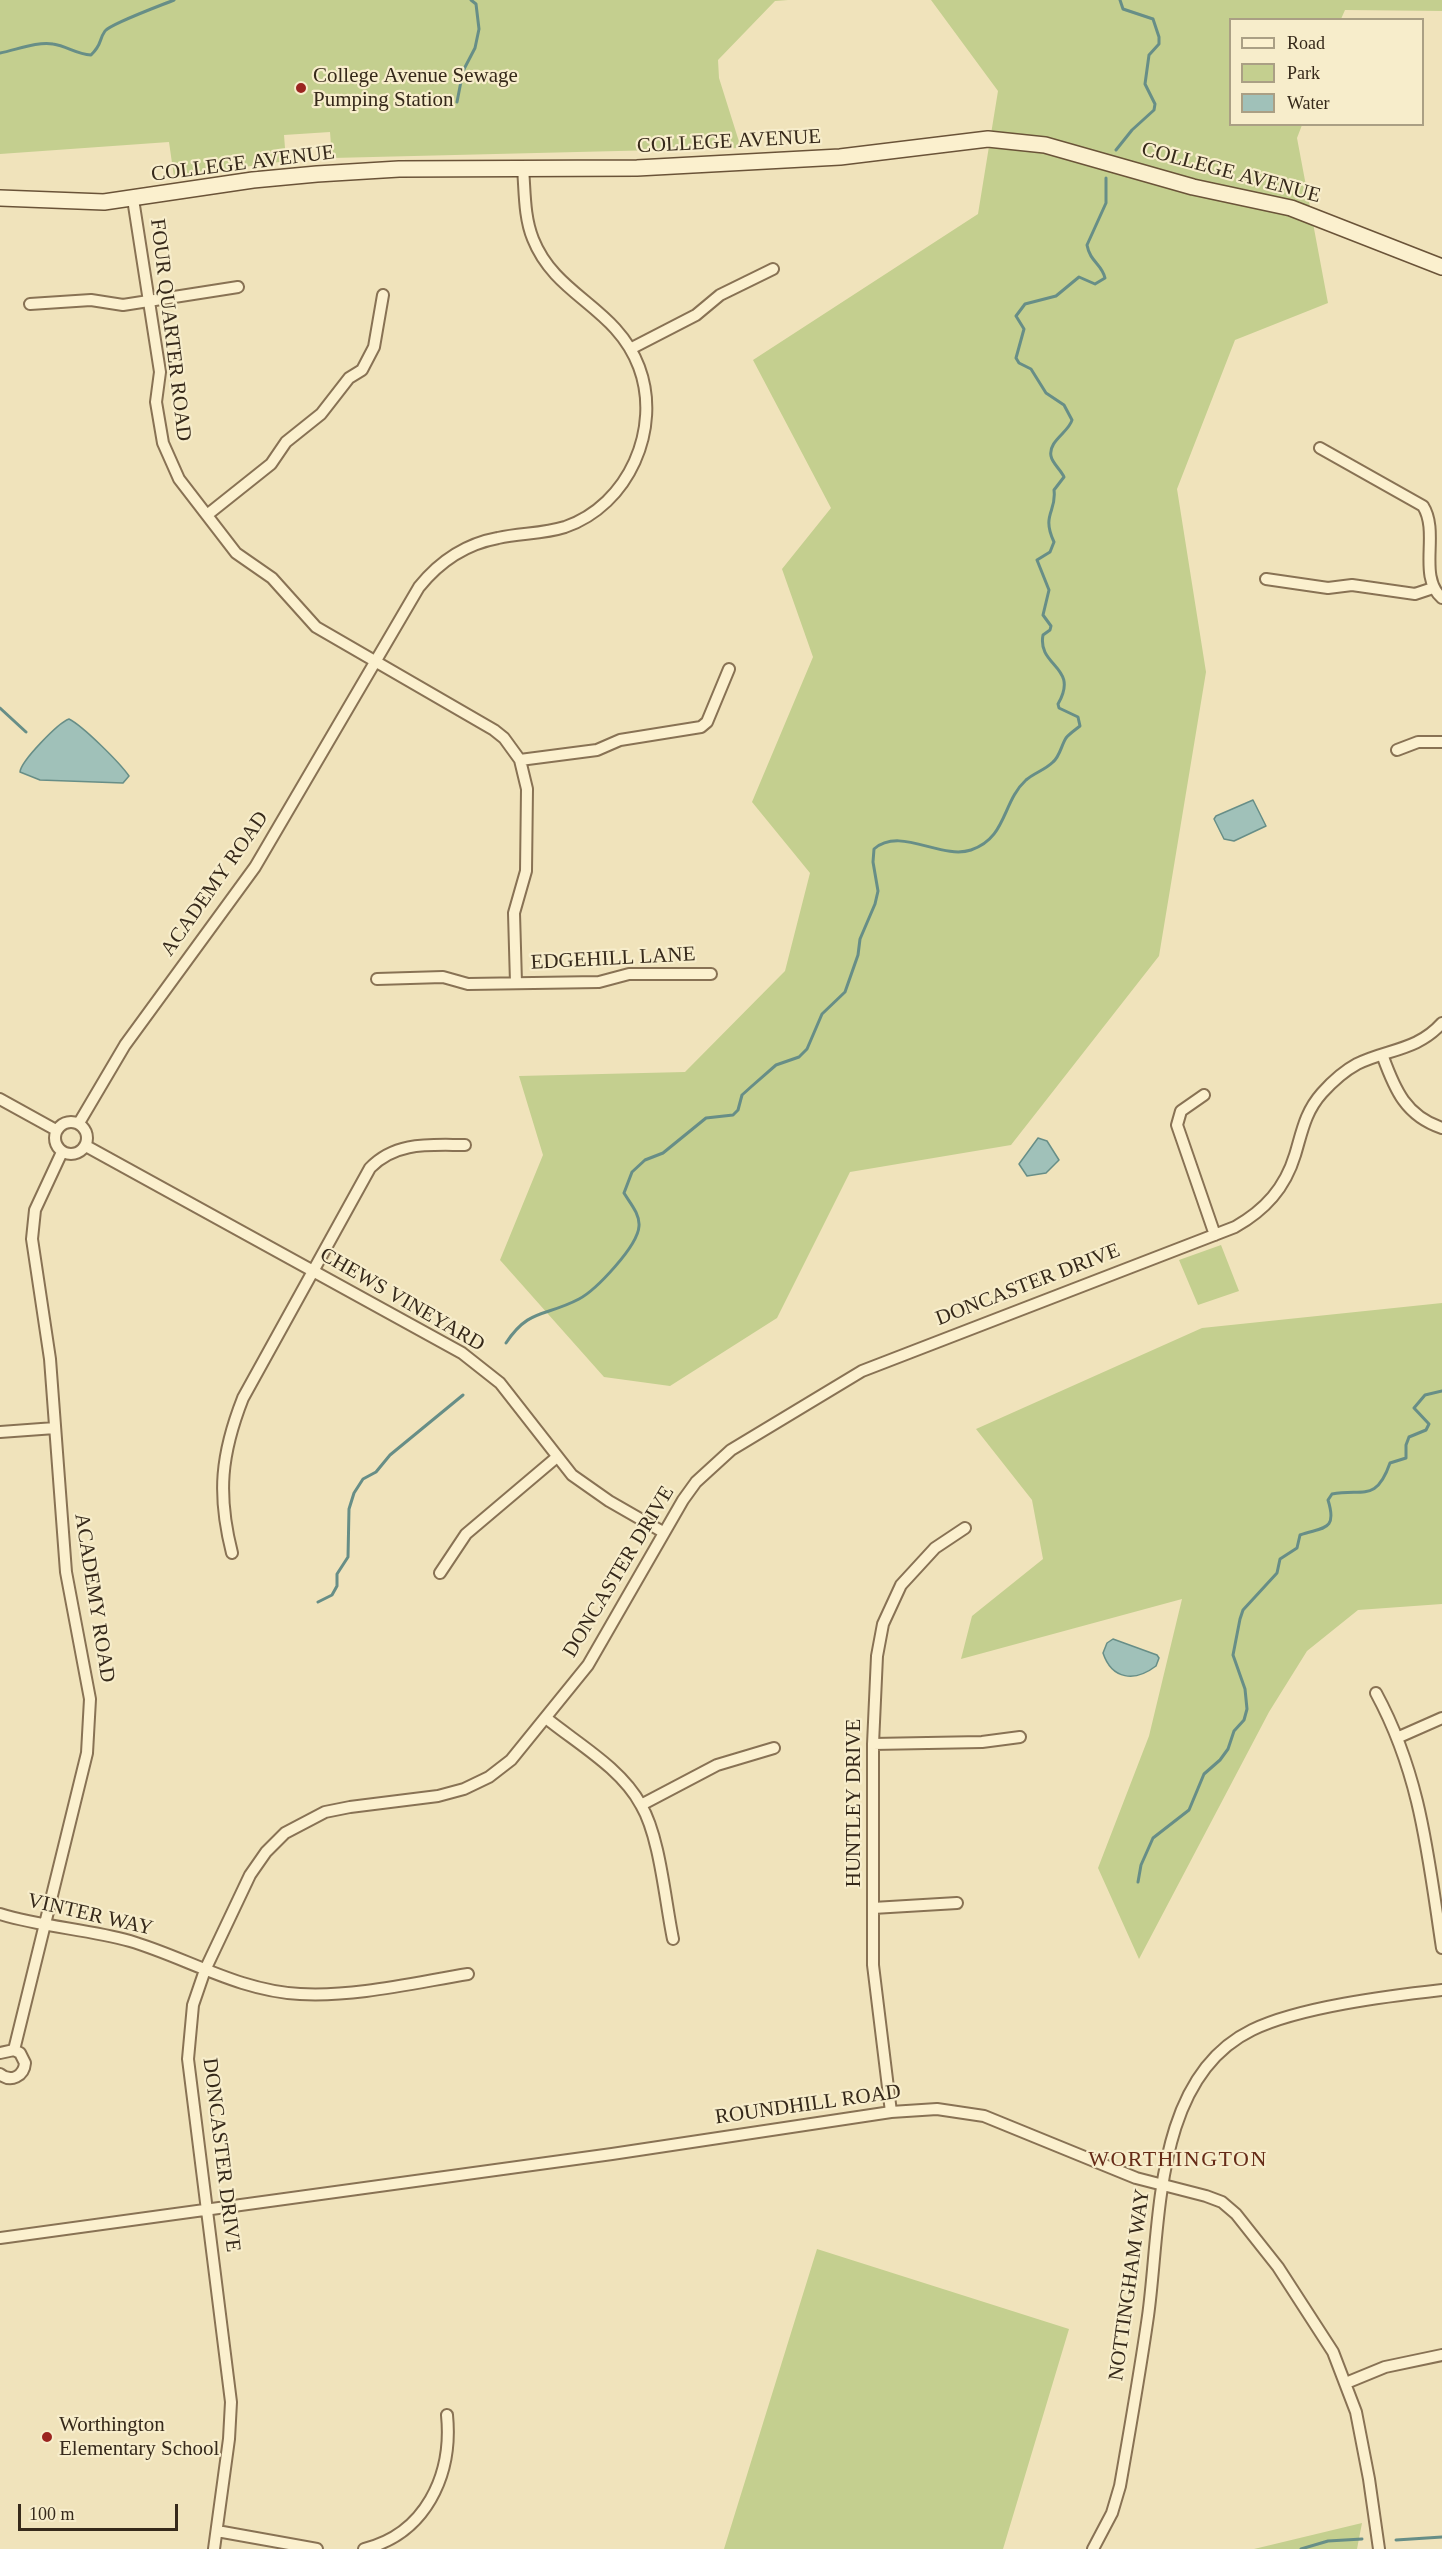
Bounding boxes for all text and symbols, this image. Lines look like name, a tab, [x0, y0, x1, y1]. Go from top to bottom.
legend	[1229, 18, 1424, 126]
text: Road	[1287, 33, 1325, 53]
place label: College Avenue Sewage Pumping Station	[313, 63, 518, 113]
text: Park	[1287, 63, 1320, 83]
marker: College Avenue Sewage Pumping Station	[294, 81, 308, 95]
text: Water	[1287, 93, 1330, 113]
street label: COLLEGE AVENUE	[636, 125, 822, 159]
street label: COLLEGE AVENUE	[1139, 137, 1323, 209]
street label: COLLEGE AVENUE	[150, 140, 336, 188]
street label: FOUR QUARTER ROAD	[144, 217, 196, 443]
street label: ACADEMY ROAD	[156, 807, 274, 961]
street label: EDGEHILL LANE	[530, 942, 696, 976]
street label: DONCASTER DRIVE	[932, 1238, 1124, 1332]
street label: CHEWS VINEYARD	[315, 1243, 489, 1357]
street label: DONCASTER DRIVE	[558, 1482, 680, 1662]
street label: ACADEMY ROAD	[68, 1512, 120, 1684]
street label: HUNTLEY DRIVE	[841, 1719, 867, 1887]
street label: VINTER WAY	[25, 1888, 155, 1942]
street label: DONCASTER DRIVE	[197, 2056, 245, 2254]
street label: ROUNDHILL ROAD	[714, 2079, 902, 2131]
district label: WORTHINGTON	[1088, 2147, 1268, 2173]
street label: NOTTINGHAM WAY	[1104, 2187, 1156, 2383]
place label: Worthington Elementary School	[59, 2412, 219, 2462]
marker: Worthington Elementary School	[40, 2430, 54, 2444]
scale bar	[21, 2492, 182, 2530]
text: 100 m	[29, 2504, 75, 2524]

